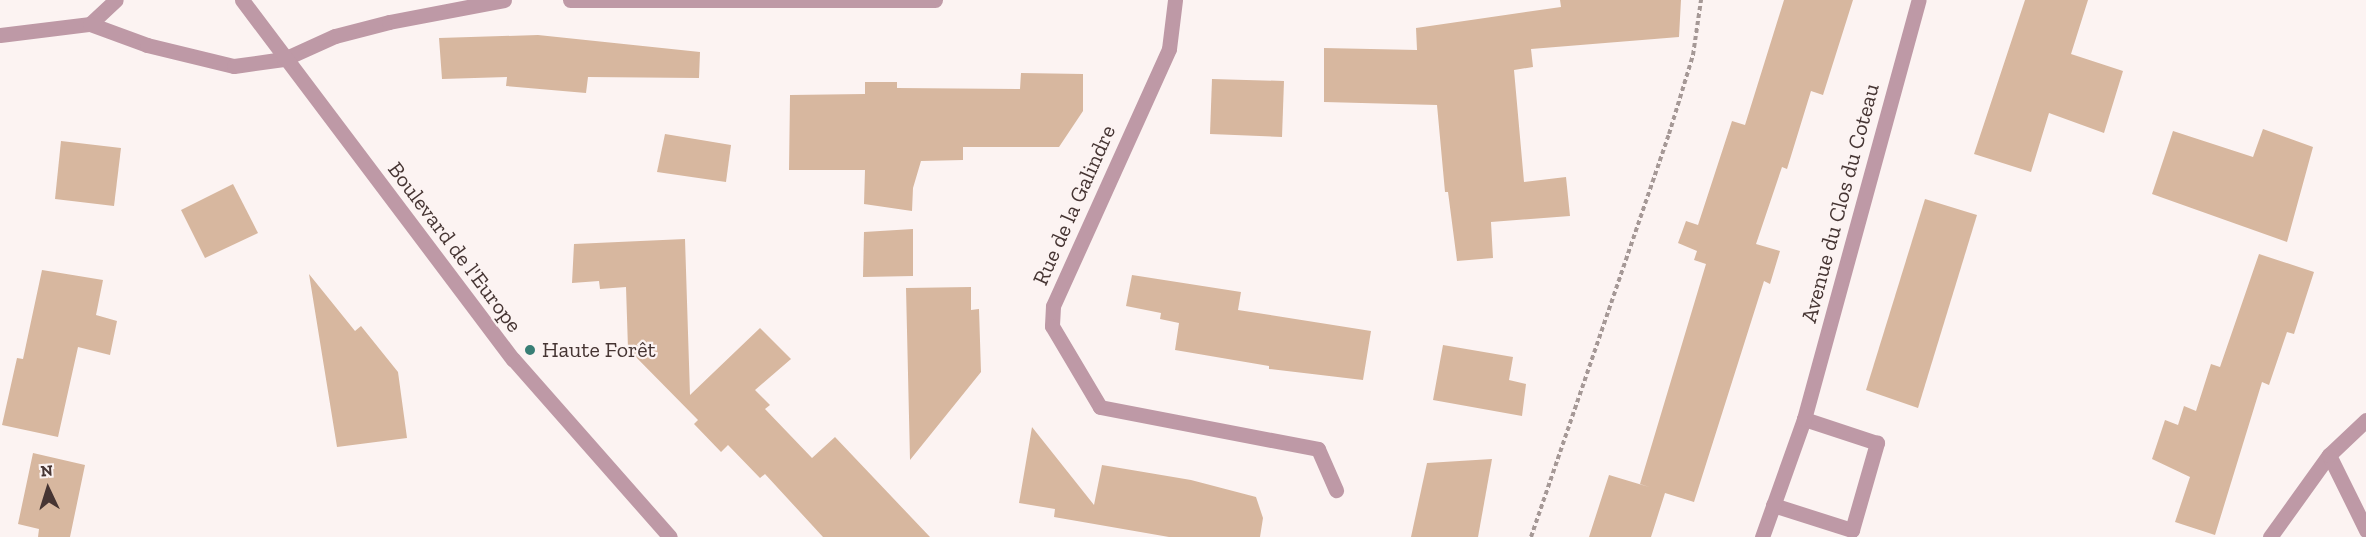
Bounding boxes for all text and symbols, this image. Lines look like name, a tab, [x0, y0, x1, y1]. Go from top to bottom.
street label: Avenue du Clos du Coteau	[1795, 81, 1885, 325]
street label: Rue de la Galindre	[1027, 121, 1121, 289]
street label: Boulevard de l'Europe	[382, 157, 528, 337]
place label: Haute Forêt	[542, 337, 656, 363]
marker: Haute Forêt	[523, 343, 537, 357]
north arrow	[18, 459, 78, 519]
text: N	[40, 461, 53, 480]

